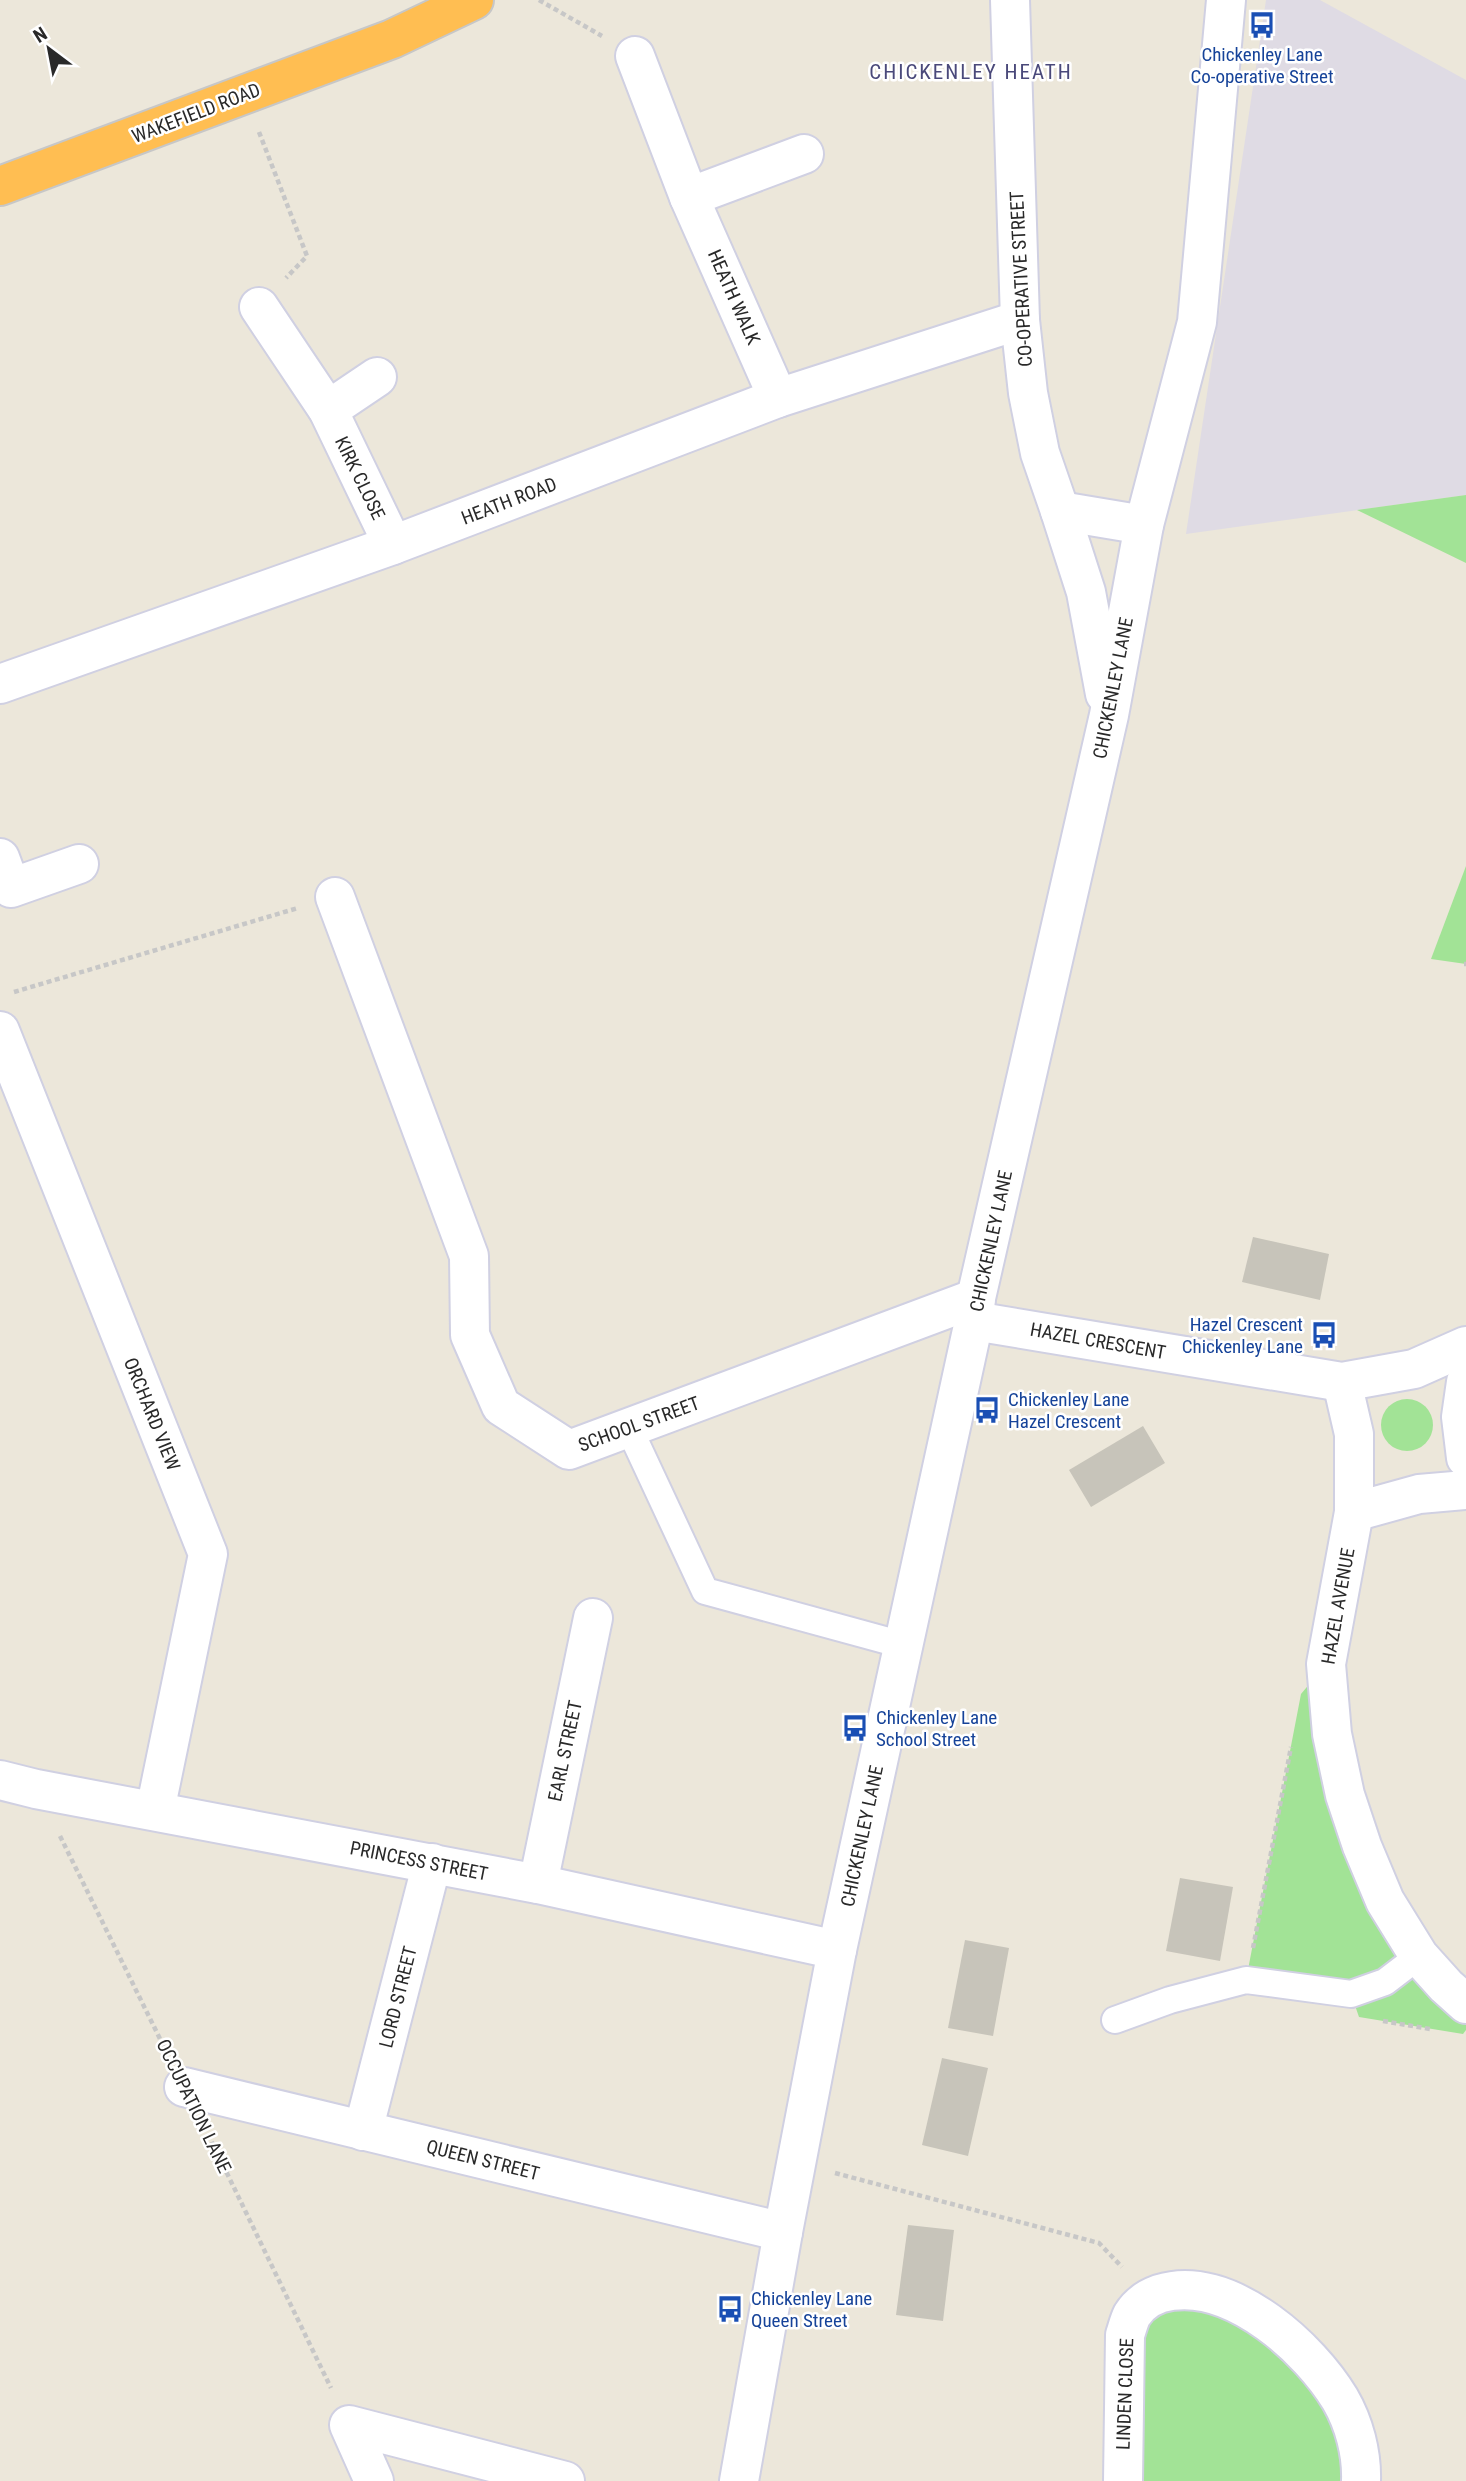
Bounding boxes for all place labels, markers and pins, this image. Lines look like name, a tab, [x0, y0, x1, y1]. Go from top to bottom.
bus stop icon: Chickenley Lane Co-operative Street	[1247, 10, 1277, 40]
place label: Chickenley Lane Co-operative Street	[1190, 43, 1334, 88]
place label: Hazel Crescent Chickenley Lane	[1182, 1313, 1303, 1358]
bus stop icon: Hazel Crescent Chickenley Lane	[1309, 1320, 1339, 1350]
place label: Chickenley Lane Hazel Crescent	[1008, 1388, 1129, 1433]
bus stop icon: Chickenley Lane Hazel Crescent	[972, 1395, 1002, 1425]
place label: Chickenley Lane School Street	[876, 1706, 997, 1751]
bus stop icon: Chickenley Lane School Street	[840, 1713, 870, 1743]
place label: Chickenley Lane Queen Street	[751, 2287, 872, 2332]
bus stop icon: Chickenley Lane Queen Street	[715, 2294, 745, 2324]

